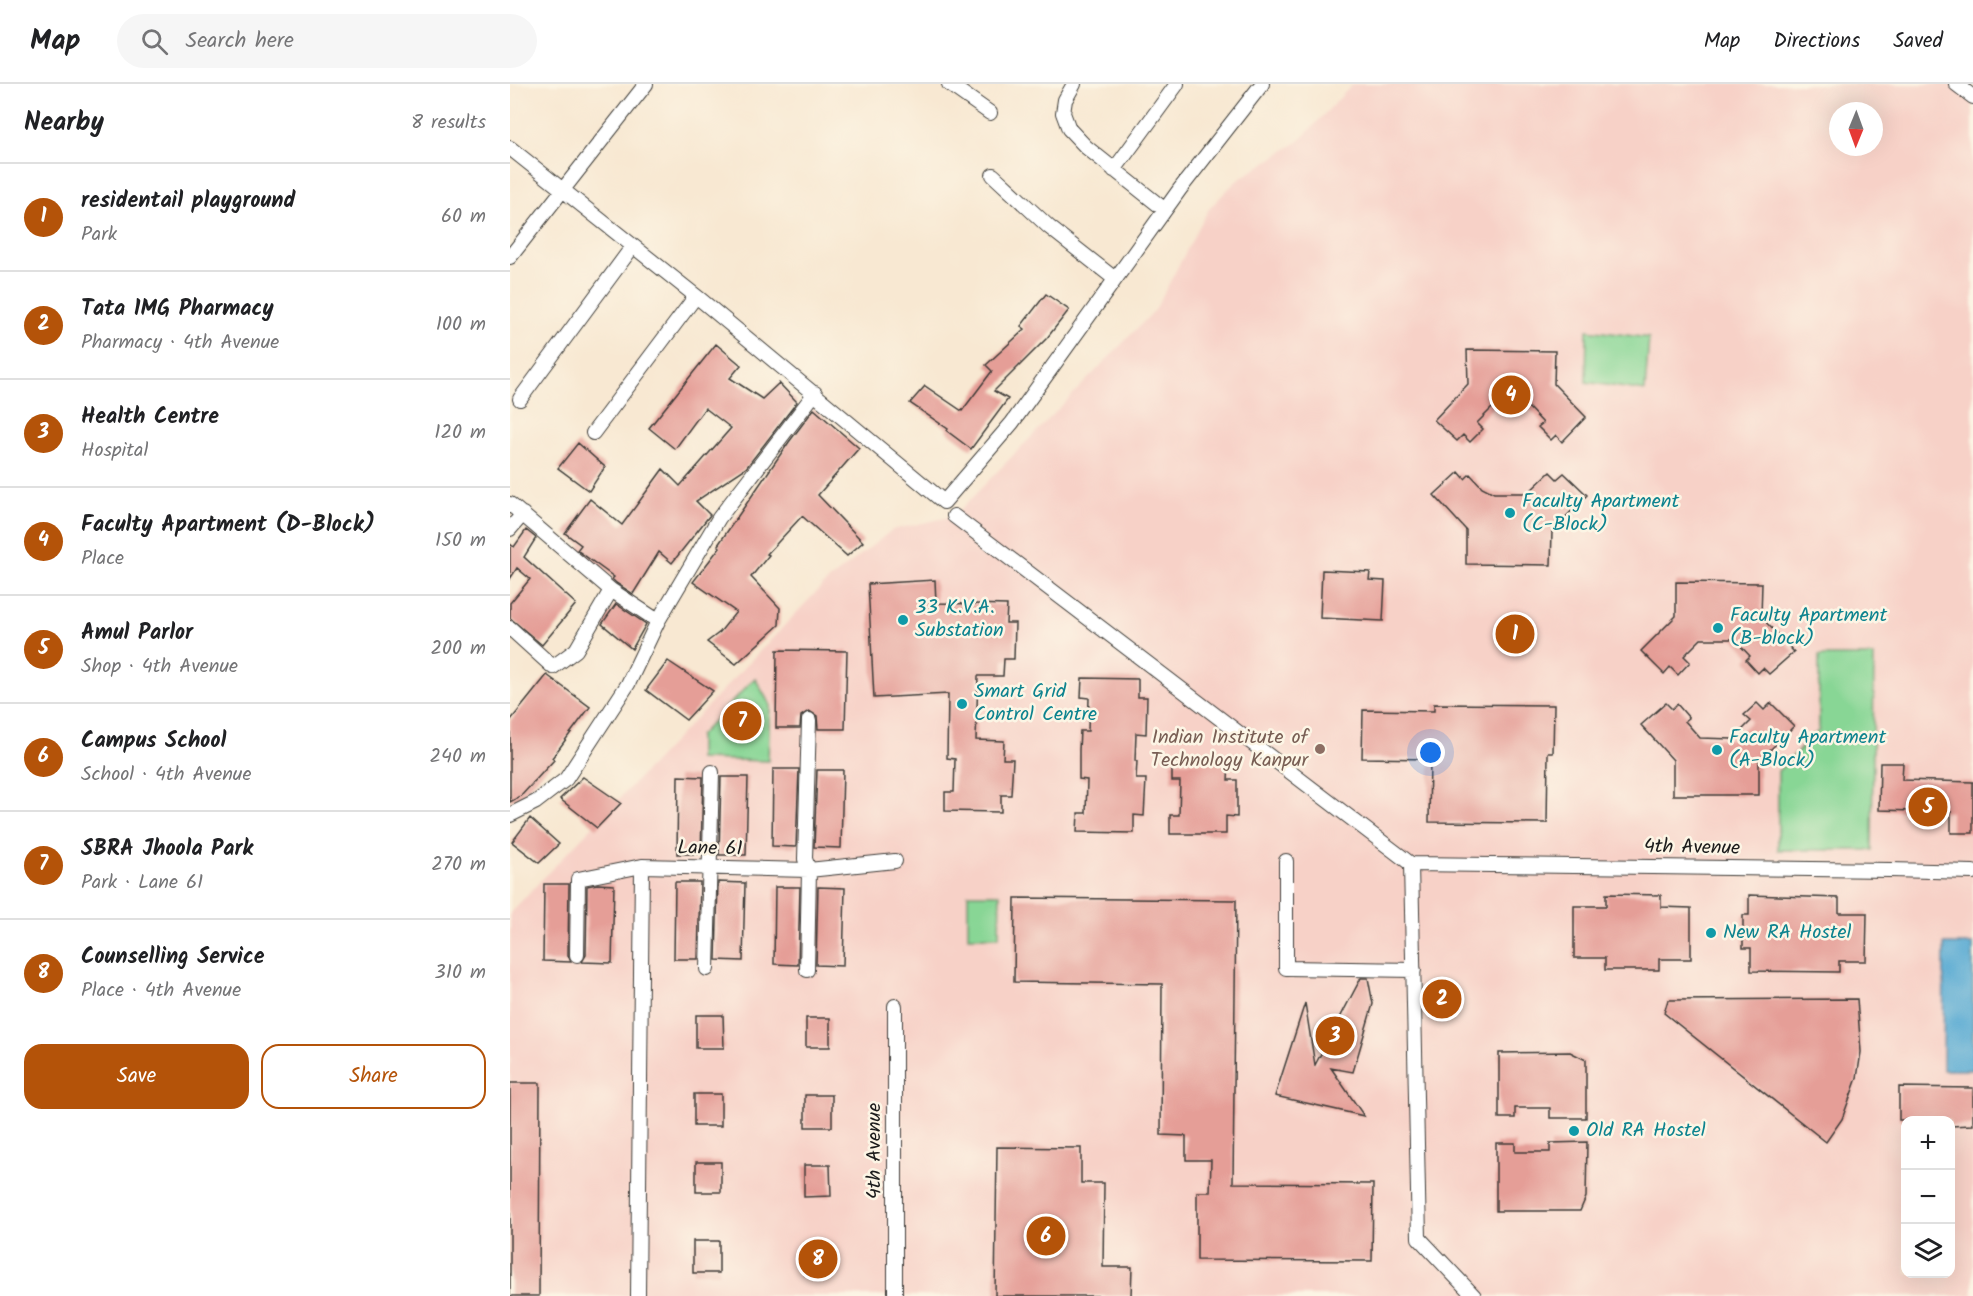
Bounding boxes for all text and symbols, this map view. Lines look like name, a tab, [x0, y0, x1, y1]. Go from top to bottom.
search box	[117, 14, 537, 68]
text: Map	[30, 19, 81, 64]
text: Search here	[186, 24, 294, 59]
icon: search	[138, 25, 171, 58]
text: Map	[1704, 25, 1740, 58]
text: Directions	[1773, 25, 1860, 58]
text: Saved	[1893, 25, 1943, 58]
text: Nearby	[24, 102, 104, 144]
north arrow	[1829, 102, 1883, 156]
text: 8 results	[411, 107, 486, 139]
text: residentail playground	[81, 184, 295, 219]
text: 1	[40, 201, 47, 233]
text: 60 m	[441, 201, 486, 233]
text: Park	[81, 219, 117, 251]
text: Tata 1MG Pharmacy	[81, 292, 274, 327]
text: 2	[38, 309, 49, 341]
text: 100 m	[436, 309, 486, 341]
text: Pharmacy · 4th Avenue	[81, 327, 279, 359]
pin: 4	[1492, 372, 1530, 418]
text: Health Centre	[81, 400, 219, 435]
text: 3	[38, 417, 49, 449]
text: 120 m	[434, 417, 486, 449]
text: Hospital	[81, 435, 148, 467]
place label: Faculty Apartment (C-Block)	[1522, 486, 1679, 541]
marker: Faculty Apartment (C-Block)	[1503, 506, 1517, 520]
text: Faculty Apartment (D-Block)	[81, 508, 375, 543]
text: 4	[38, 525, 49, 557]
text: 150 m	[435, 525, 486, 557]
text: Place	[81, 543, 124, 575]
place label: 33 K.V.A. Substation	[915, 592, 1004, 647]
place label: Faculty Apartment (B-block)	[1730, 600, 1887, 655]
pin: 1	[1496, 612, 1534, 656]
marker: 33 K.V.A. Substation	[896, 613, 910, 627]
text: Amul Parlor	[81, 616, 193, 651]
marker: Faculty Apartment (B-block)	[1711, 621, 1725, 635]
text: 5	[38, 633, 49, 665]
text: 200 m	[430, 633, 486, 665]
text: Shop · 4th Avenue	[81, 651, 238, 683]
place label: Smart Grid Control Centre	[974, 676, 1097, 731]
marker: Smart Grid Control Centre	[955, 697, 969, 711]
pin: 7	[722, 698, 762, 744]
place label: Indian Institute of Technology Kanpur	[1150, 722, 1310, 777]
place label: Faculty Apartment (A-Block)	[1729, 722, 1886, 777]
text: Campus School	[81, 724, 226, 759]
your location	[1416, 738, 1445, 767]
text: 6	[38, 741, 49, 773]
text: 240 m	[429, 741, 486, 773]
marker: Indian Institute of Technology Kanpur	[1313, 742, 1327, 756]
marker: Faculty Apartment (A-Block)	[1710, 743, 1724, 757]
text: School · 4th Avenue	[81, 759, 251, 791]
pin: 5	[1908, 784, 1948, 830]
street label: 4th Avenue	[1644, 831, 1740, 865]
text: SBRA Jhoola Park	[81, 832, 253, 867]
street label: Lane 61	[677, 832, 743, 866]
text: 7	[39, 849, 48, 881]
text: 270 m	[431, 849, 486, 881]
text: Park · Lane 61	[81, 867, 203, 899]
place label: New RA Hostel	[1723, 917, 1852, 949]
marker: New RA Hostel	[1704, 926, 1718, 940]
text: Counselling Service	[81, 940, 265, 975]
text: 8	[38, 957, 49, 989]
text: 310 m	[434, 957, 486, 989]
text: Place · 4th Avenue	[81, 975, 241, 1007]
pin: 2	[1422, 976, 1462, 1022]
pin: 3	[1316, 1014, 1354, 1058]
button: Save	[24, 1044, 249, 1109]
button: Share	[261, 1044, 486, 1109]
street label: 4th Avenue	[859, 1103, 891, 1199]
place label: Old RA Hostel	[1586, 1115, 1706, 1147]
map controls	[1901, 1116, 1955, 1278]
button: +	[1901, 1116, 1955, 1170]
marker: Old RA Hostel	[1567, 1124, 1581, 1138]
button: −	[1901, 1170, 1955, 1224]
pin: 6	[1026, 1214, 1066, 1258]
button: layers	[1901, 1224, 1955, 1278]
pin: 8	[798, 1236, 838, 1282]

